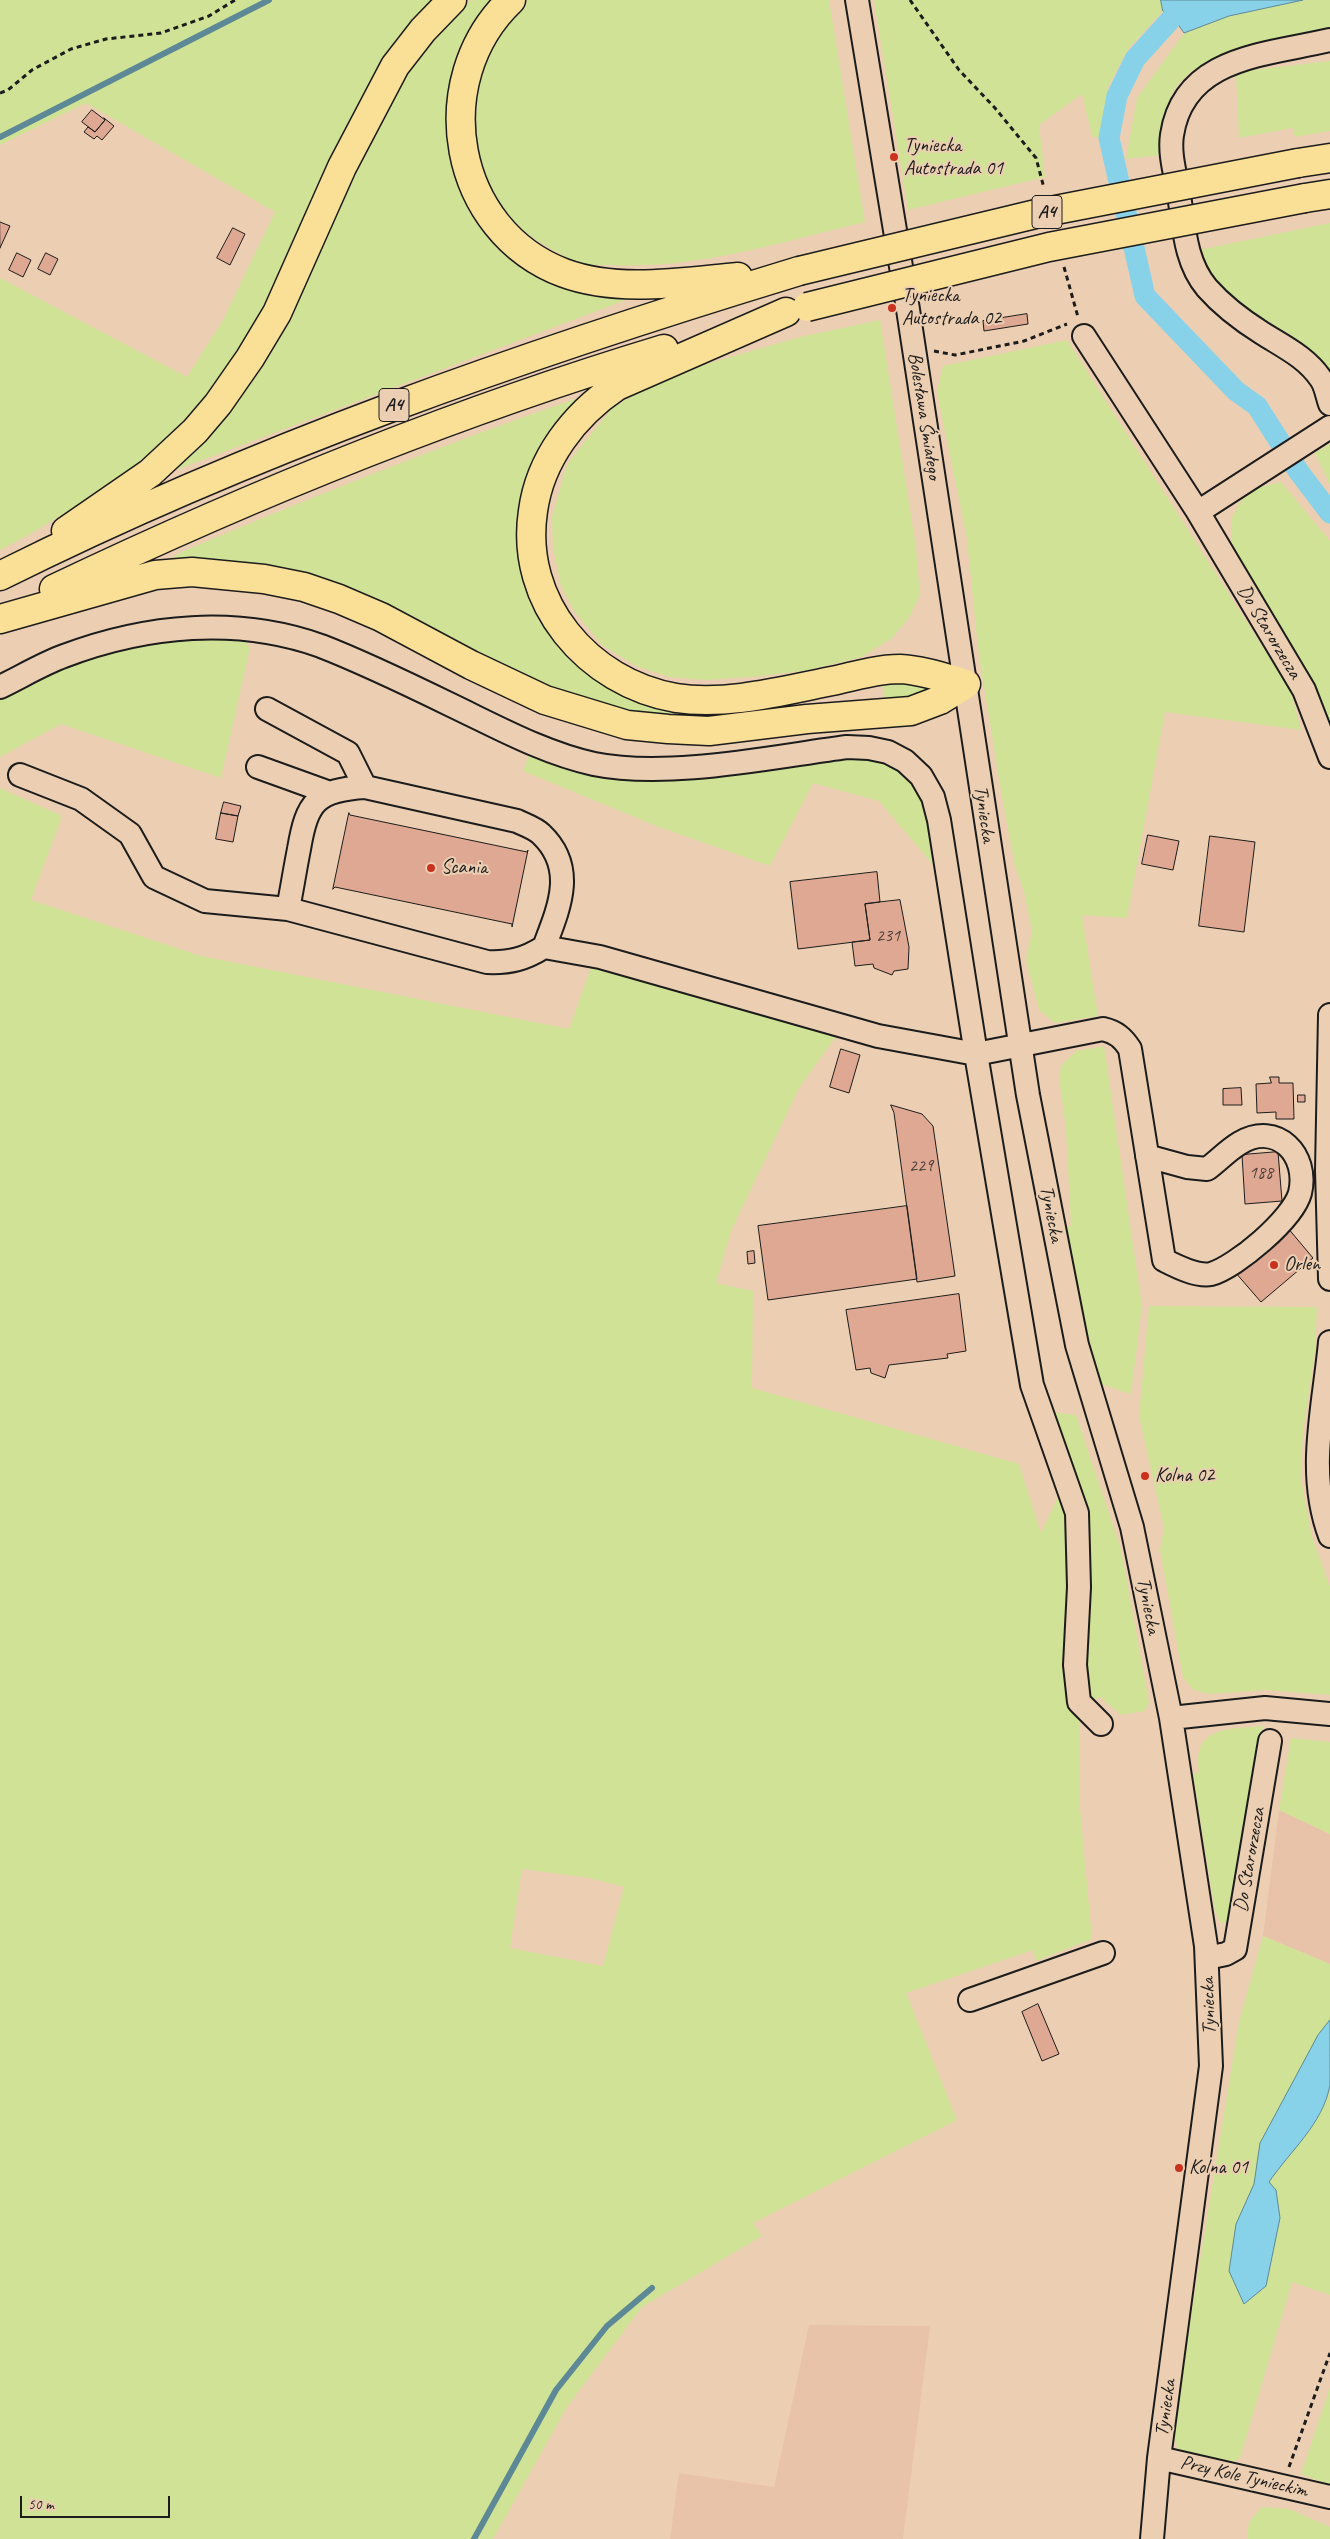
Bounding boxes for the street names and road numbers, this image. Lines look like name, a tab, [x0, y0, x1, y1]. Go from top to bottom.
road number: A4	[1032, 196, 1062, 228]
street label: Bolesława Śmiałego	[902, 351, 946, 481]
road number: A4	[379, 388, 409, 422]
street label: Do Starorzecza	[1232, 581, 1306, 683]
street label: Tyniecka	[968, 784, 1000, 844]
street label: Tyniecka	[1034, 1184, 1068, 1244]
street label: Tyniecka	[1131, 1576, 1165, 1636]
street label: Do Starorzecza	[1229, 1806, 1271, 1914]
street label: Tyniecka	[1196, 1977, 1222, 2035]
street label: Tyniecka	[1150, 2378, 1182, 2438]
street label: Przy Kole Tynieckim	[1178, 2451, 1310, 2503]

